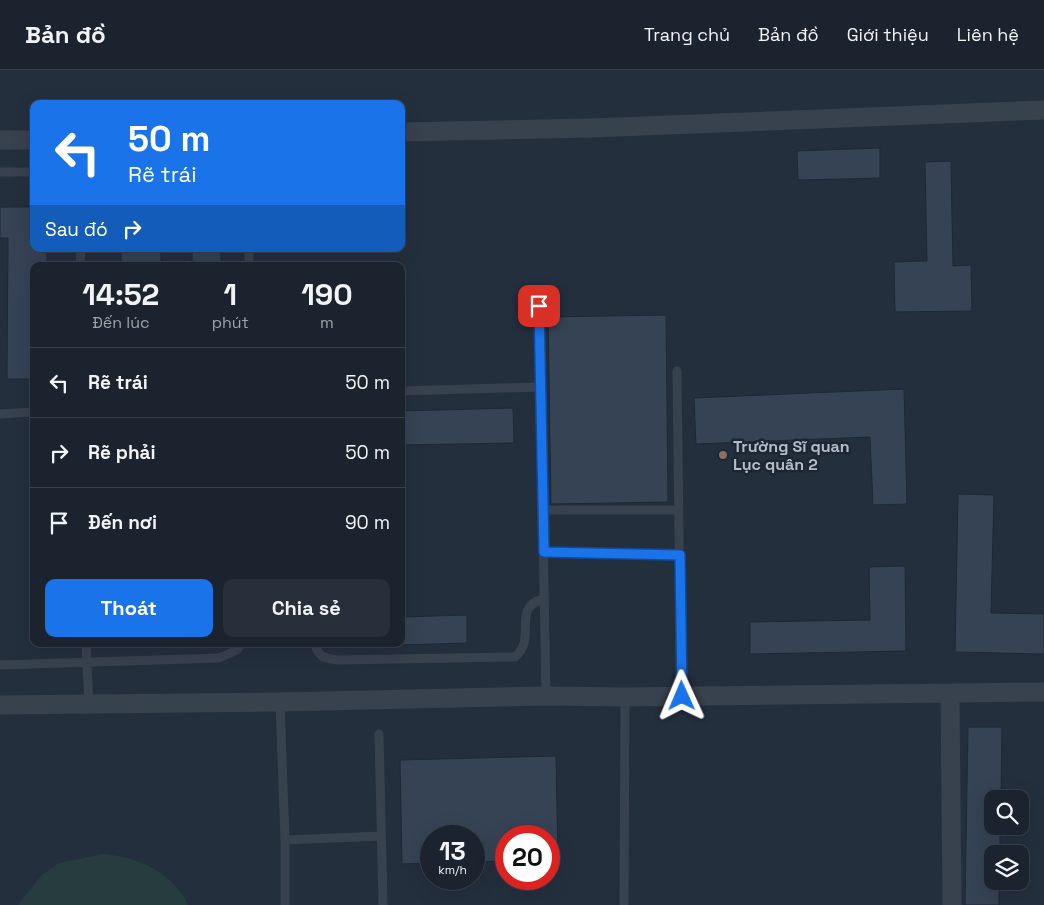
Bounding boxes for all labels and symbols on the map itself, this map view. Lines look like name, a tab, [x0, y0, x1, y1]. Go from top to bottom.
pin	[518, 285, 560, 327]
place label: Trường Sĩ quan Lục quân 2	[733, 436, 850, 475]
marker: Trường Sĩ quan Lục quân 2	[717, 449, 729, 461]
position arrow	[655, 669, 707, 721]
speed limit sign: 20	[495, 825, 560, 890]

